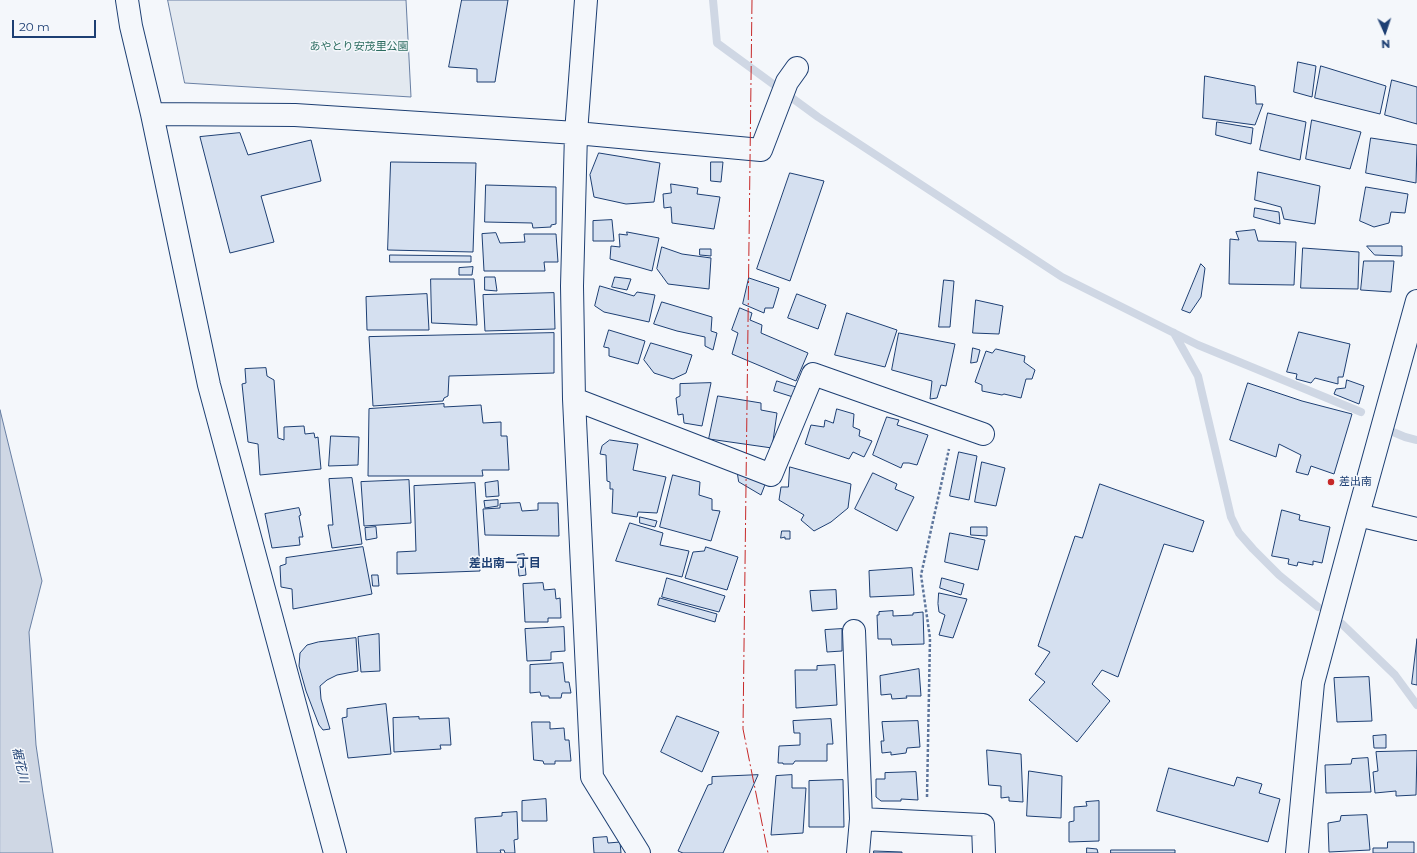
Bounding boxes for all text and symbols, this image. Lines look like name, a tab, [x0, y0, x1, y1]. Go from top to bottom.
scale bar	[14, 12, 98, 38]
north arrow	[1365, 12, 1405, 52]
text: 20 m	[19, 19, 50, 34]
text: N	[1381, 37, 1390, 51]
park label: あやとり安茂里公園	[310, 40, 408, 54]
place label: 差出南	[1339, 475, 1372, 489]
marker: 差出南	[1326, 477, 1336, 487]
district label: 差出南一丁目	[469, 556, 541, 570]
water label: 裾花川	[9, 746, 31, 784]

